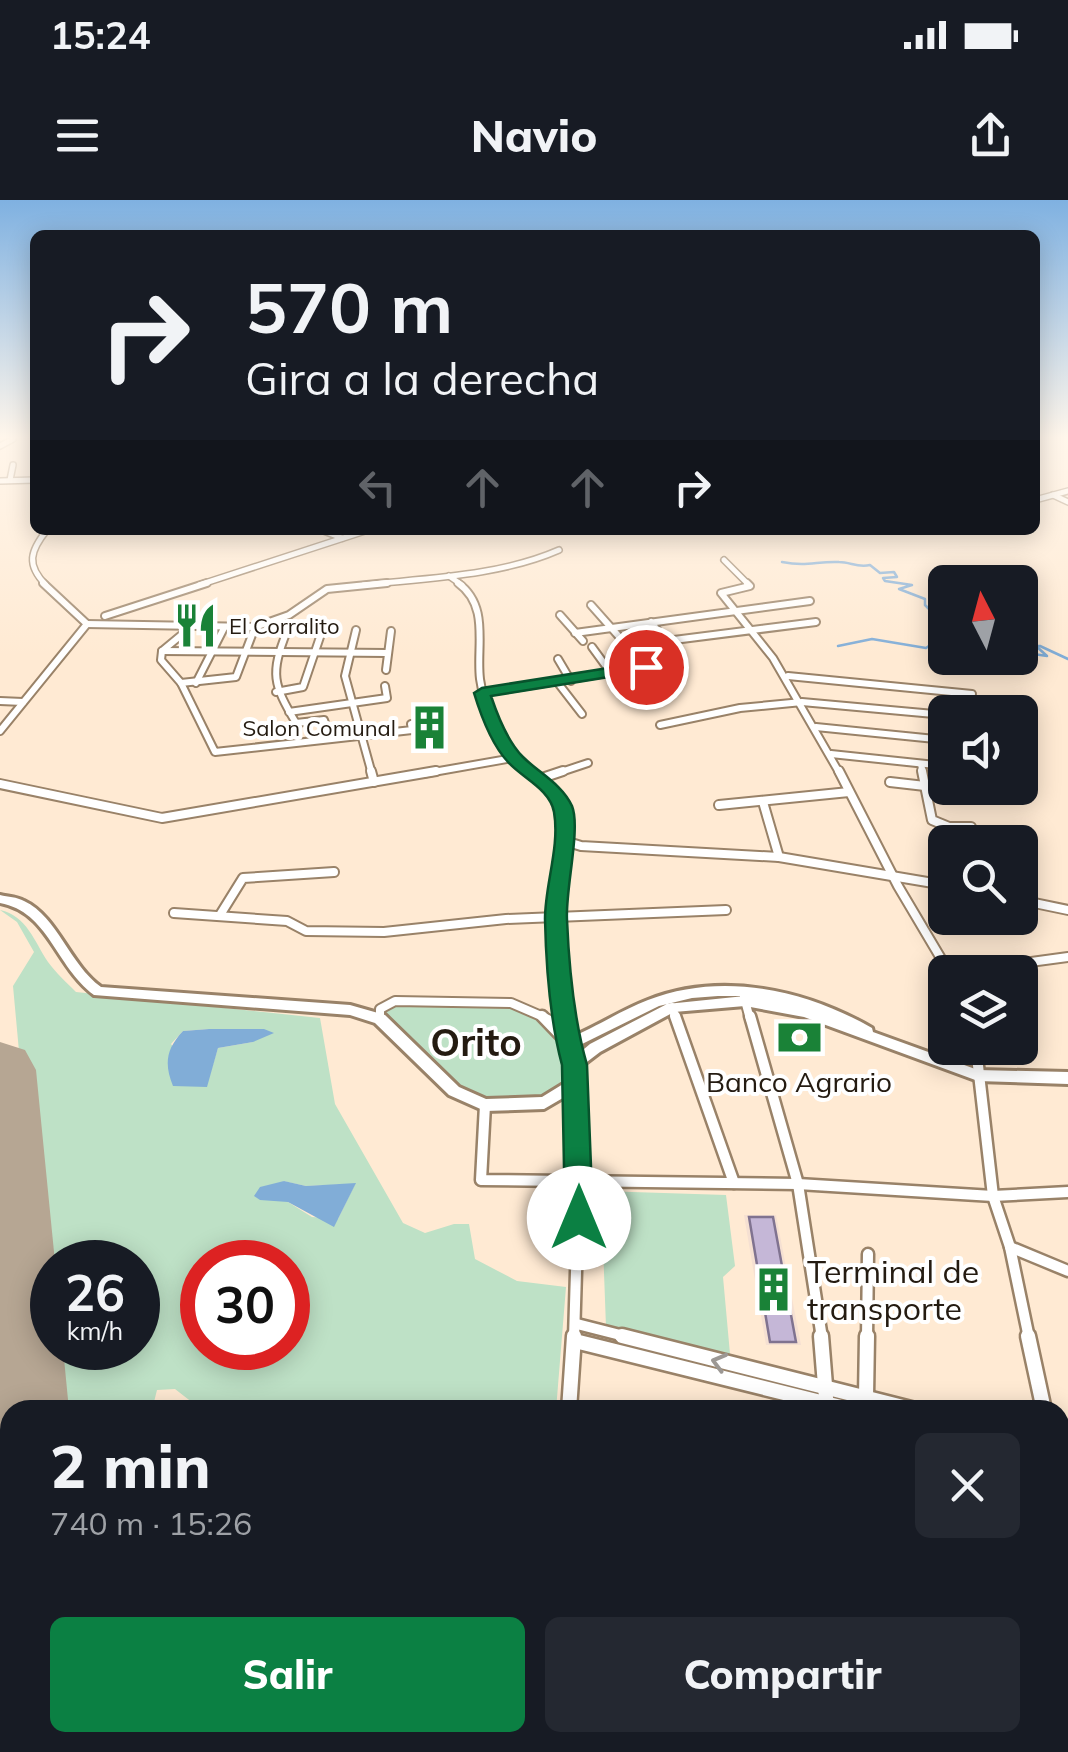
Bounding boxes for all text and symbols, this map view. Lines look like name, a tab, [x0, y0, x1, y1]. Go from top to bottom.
text: 15:24	[50, 11, 151, 59]
text: Navio	[471, 107, 597, 163]
icon: menu	[50, 108, 105, 163]
icon: share	[963, 108, 1018, 163]
text: 570 m	[245, 263, 453, 351]
icon: right	[80, 270, 210, 400]
text: Gira a la derecha	[245, 350, 599, 406]
icon: left	[350, 460, 405, 515]
icon: ahead	[455, 460, 510, 515]
icon: ahead	[560, 460, 615, 515]
icon: right	[665, 460, 720, 515]
north arrow	[928, 565, 1038, 675]
map controls	[928, 565, 1038, 1065]
restaurant icon: El Corralito	[172, 602, 220, 650]
place label: El Corralito	[229, 612, 339, 640]
pin	[604, 625, 689, 710]
icon: arrive	[619, 640, 674, 695]
button: sound	[928, 695, 1038, 805]
building icon: Salon Comunal	[405, 704, 453, 752]
place label: Salon Comunal	[242, 714, 396, 742]
button: search	[928, 825, 1038, 935]
button: layers	[928, 955, 1038, 1065]
bank icon: Banco Agrario	[775, 1013, 823, 1061]
district label: Orito	[430, 1018, 522, 1066]
place label: Banco Agrario	[706, 1064, 892, 1099]
position arrow	[527, 1166, 631, 1270]
speed limit sign: 30	[180, 1240, 310, 1370]
place label: Terminal de transporte	[807, 1251, 979, 1328]
text: 26	[65, 1261, 125, 1324]
building icon: Terminal de transporte	[750, 1266, 798, 1314]
text: km/h	[67, 1315, 123, 1346]
one-way arrow	[711, 1352, 728, 1373]
text: 2 min	[50, 1428, 211, 1503]
button: close	[915, 1433, 1020, 1538]
text: 740 m · 15:26	[50, 1503, 252, 1543]
button: Salir	[50, 1617, 525, 1732]
button: Compartir	[545, 1617, 1020, 1732]

